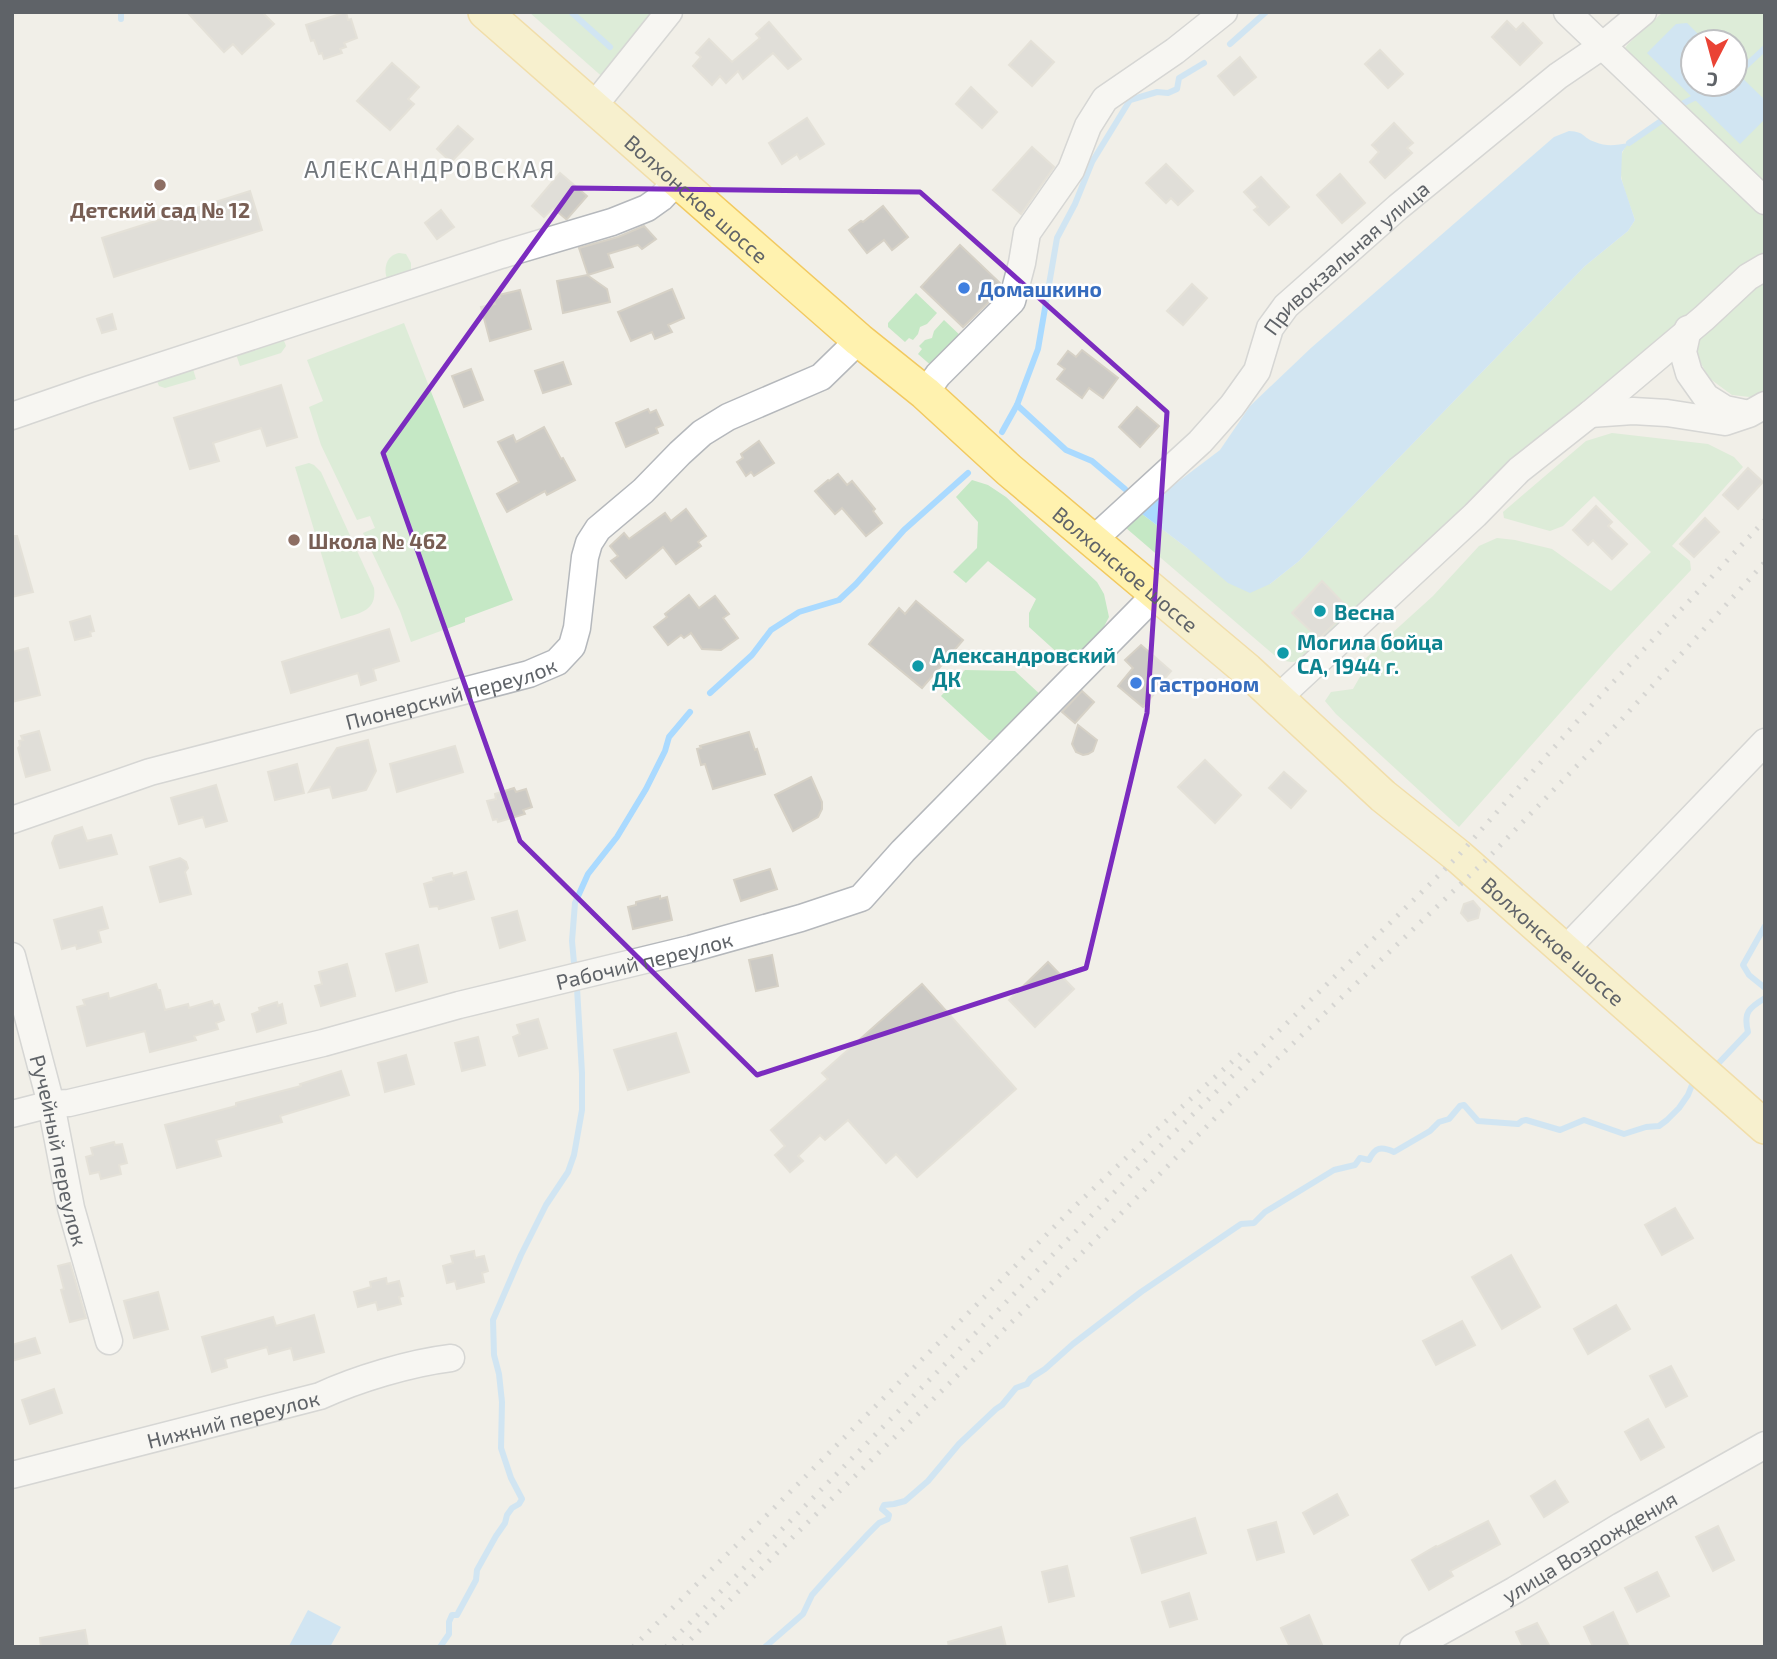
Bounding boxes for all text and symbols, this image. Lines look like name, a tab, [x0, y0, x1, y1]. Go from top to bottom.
north arrow	[1679, 28, 1749, 98]
text: С	[1705, 68, 1719, 92]
street label: Волхонское шоссе	[620, 129, 774, 267]
district label: АЛЕКСАНДРОВСКАЯ	[304, 154, 556, 183]
street label: Привокзальная улица	[1257, 175, 1433, 339]
marker: Детский сад № 12	[152, 177, 168, 193]
place label: Детский сад № 12	[70, 197, 250, 222]
place label: Домашкино	[978, 276, 1102, 301]
marker: Домашкино	[956, 280, 972, 296]
street label: Волхонское шоссе	[1048, 500, 1204, 637]
place label: Школа № 462	[308, 528, 447, 553]
marker: Школа № 462	[286, 532, 302, 548]
place label: Весна	[1334, 599, 1395, 624]
marker: Весна	[1312, 603, 1328, 619]
place label: Могила бойца СА, 1944 г.	[1297, 629, 1443, 678]
place label: Александровский ДК	[932, 642, 1116, 691]
marker: Могила бойца СА, 1944 г.	[1275, 645, 1291, 661]
street label: Пионерский переулок	[342, 651, 560, 734]
marker: Александровский ДК	[910, 658, 926, 674]
place label: Гастроном	[1150, 671, 1259, 696]
marker: Гастроном	[1128, 675, 1144, 691]
street label: Волхонское шоссе	[1477, 871, 1630, 1010]
street label: Рабочий переулок	[553, 925, 735, 994]
street label: Ручейный переулок	[26, 1052, 94, 1249]
street label: Нижний переулок	[144, 1384, 322, 1452]
street label: улица Возрождения	[1497, 1485, 1681, 1608]

